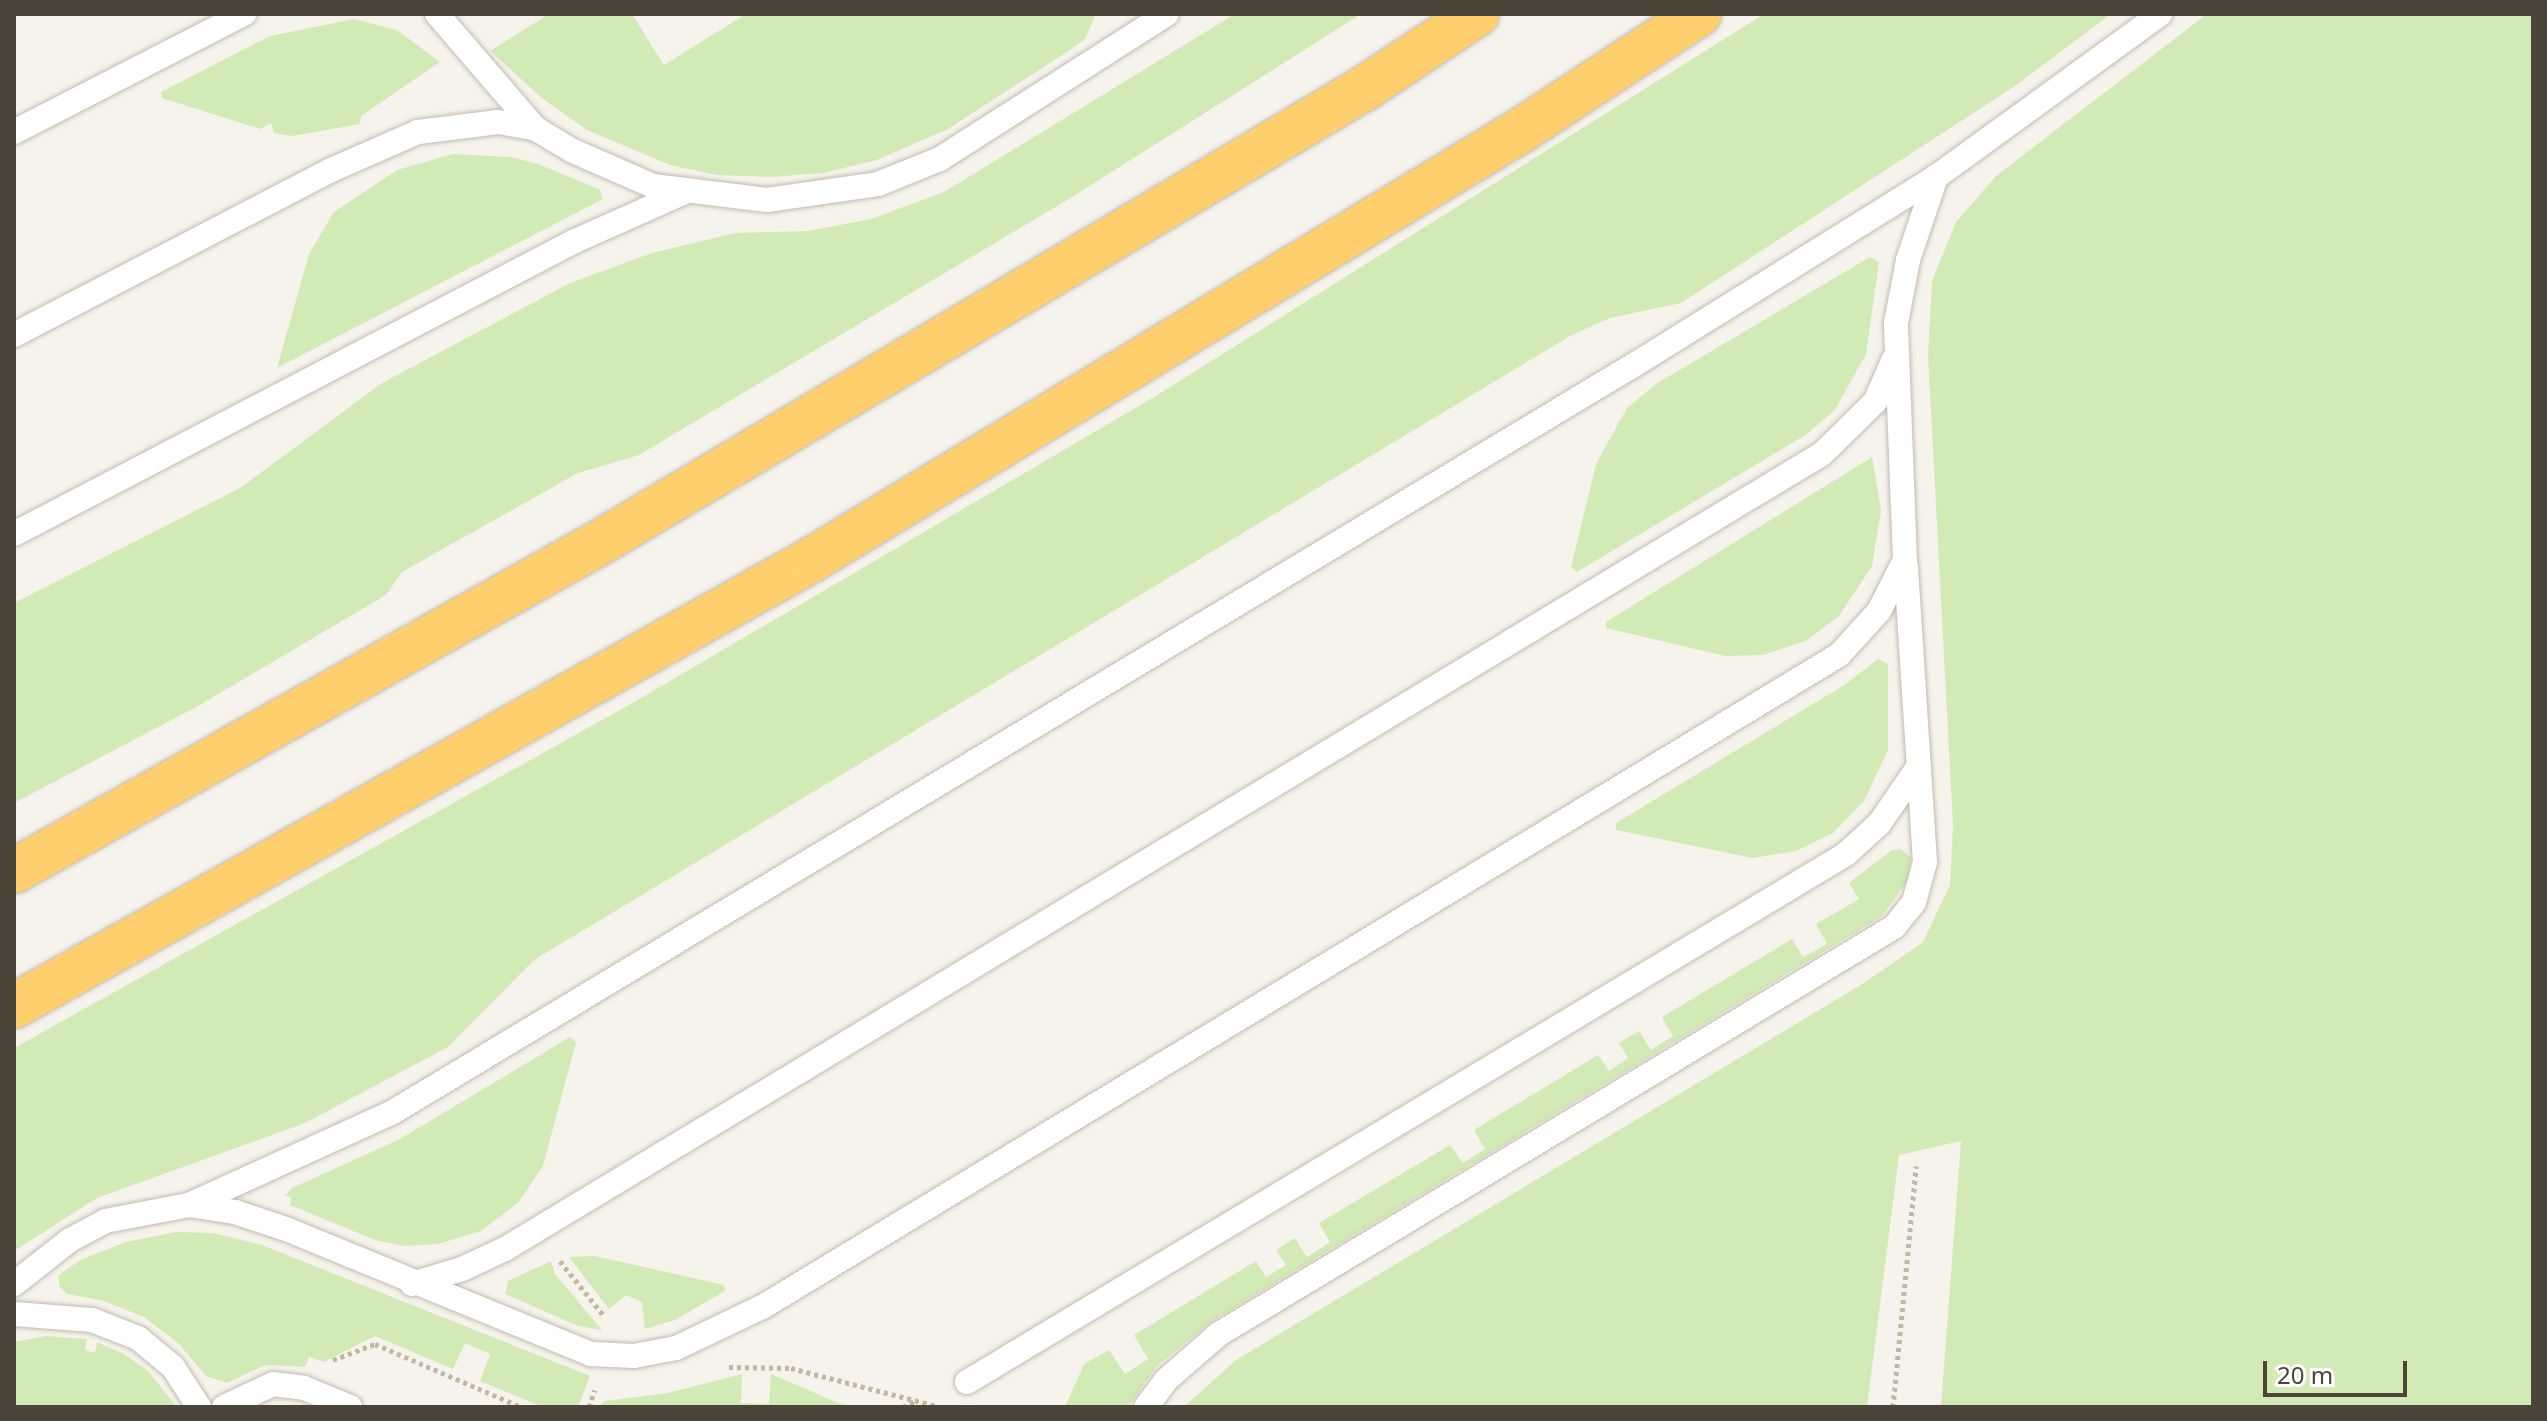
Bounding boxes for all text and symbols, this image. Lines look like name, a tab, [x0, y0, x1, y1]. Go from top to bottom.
scale bar	[2267, 1345, 2411, 1395]
text: 20 m	[2277, 1358, 2333, 1391]

